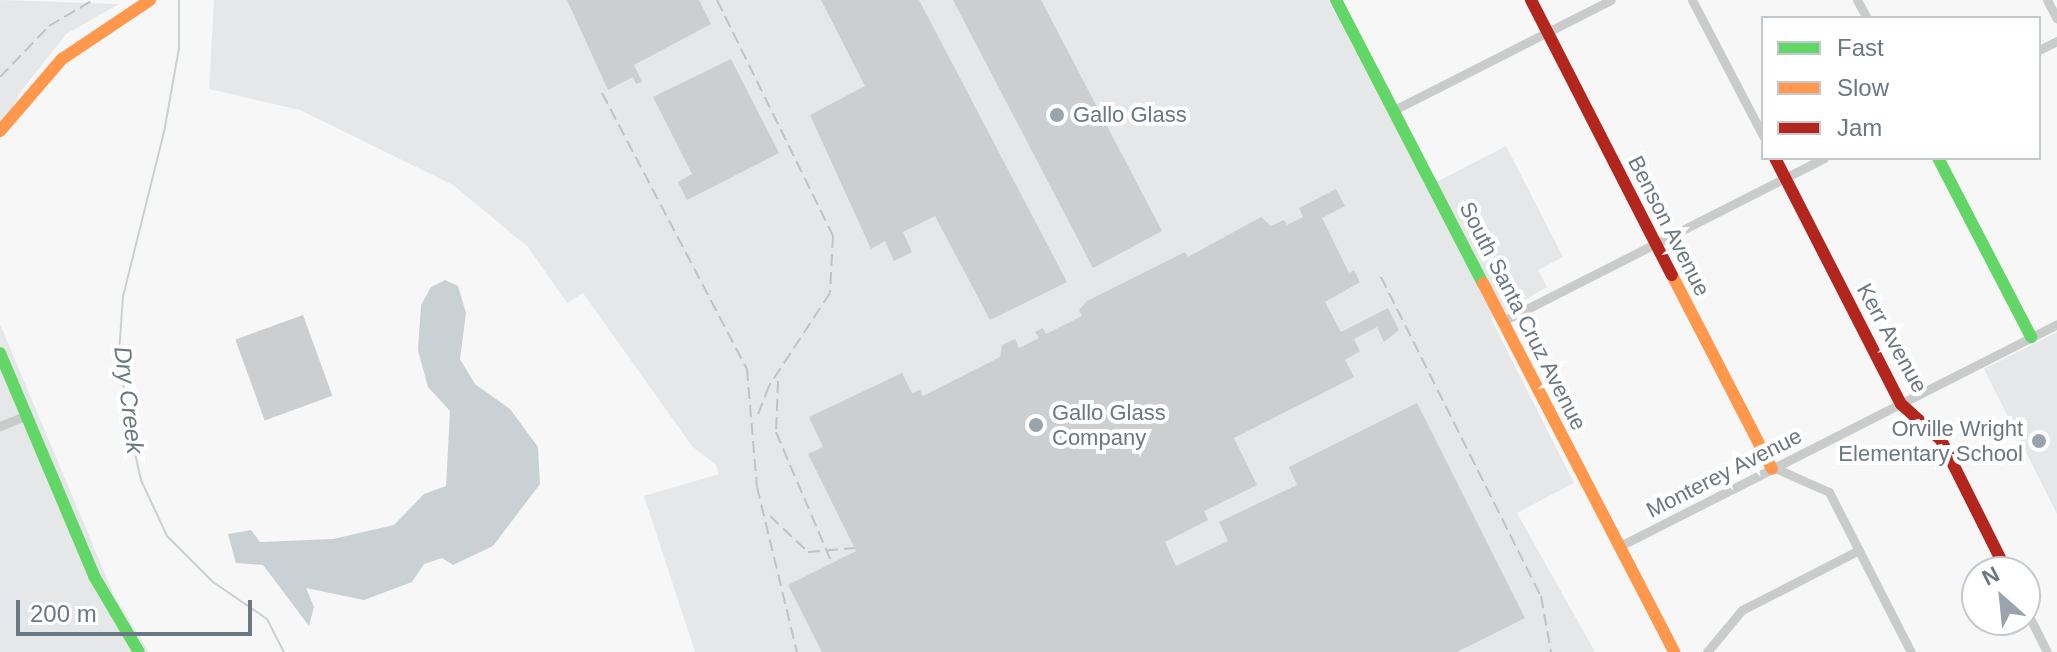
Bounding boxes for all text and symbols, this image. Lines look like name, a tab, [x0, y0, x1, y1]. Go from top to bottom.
legend	[1761, 16, 2041, 160]
text: Fast	[1837, 34, 1884, 61]
text: Slow	[1837, 74, 1889, 101]
place label: Gallo Glass	[1073, 102, 1187, 128]
marker: Gallo Glass	[1048, 106, 1066, 124]
text: Jam	[1837, 114, 1882, 141]
street label: Benson Avenue	[1622, 151, 1716, 301]
street label: South Santa Cruz Avenue	[1454, 197, 1592, 435]
street label: Kerr Avenue	[1851, 278, 1933, 398]
water label: Dry Creek	[108, 345, 150, 455]
place label: Gallo Glass Company	[1052, 399, 1166, 450]
place label: Orville Wright Elementary School	[1838, 415, 2023, 466]
marker: Gallo Glass Company	[1027, 416, 1045, 434]
street label: Monterey Avenue	[1641, 422, 1807, 524]
marker: Orville Wright Elementary School	[2030, 432, 2048, 450]
north arrow	[1961, 556, 2041, 636]
text: N	[1978, 561, 2004, 591]
scale bar	[20, 584, 256, 634]
text: 200 m	[30, 600, 97, 627]

